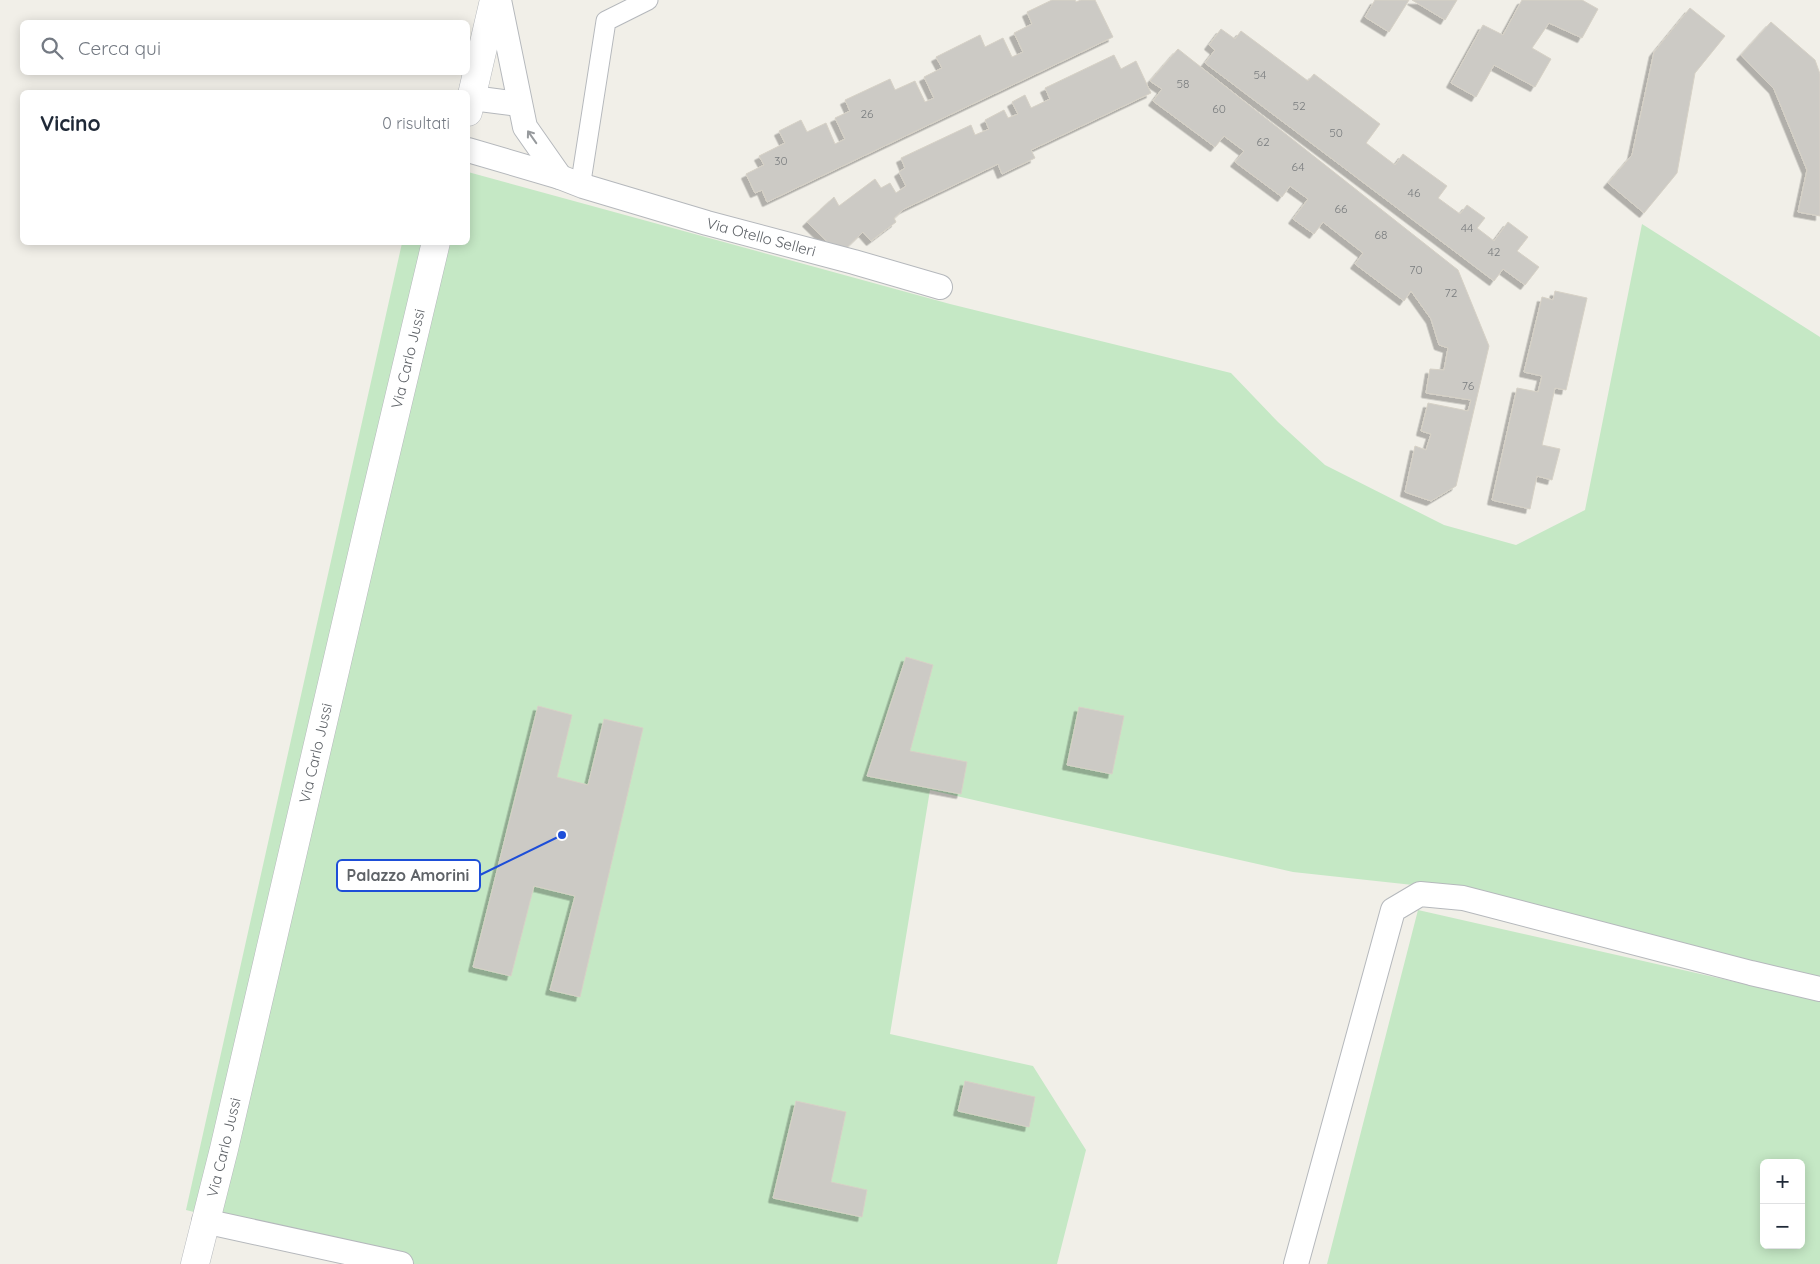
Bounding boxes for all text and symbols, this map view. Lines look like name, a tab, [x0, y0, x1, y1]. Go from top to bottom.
search box	[20, 20, 470, 75]
icon: search	[38, 34, 66, 62]
text: Cerca qui	[78, 36, 161, 60]
house number: 54	[1254, 67, 1266, 82]
house number: 58	[1176, 76, 1190, 91]
house number: 52	[1292, 98, 1306, 113]
house number: 60	[1212, 101, 1226, 116]
house number: 26	[860, 106, 874, 121]
text: Vicino	[40, 110, 101, 136]
text: 0 risultati	[382, 113, 450, 133]
house number: 50	[1329, 125, 1343, 140]
one-way arrow	[527, 130, 537, 144]
house number: 62	[1256, 134, 1270, 149]
house number: 30	[774, 153, 788, 168]
house number: 64	[1292, 159, 1304, 174]
house number: 46	[1408, 185, 1421, 200]
house number: 66	[1335, 201, 1348, 216]
street label: Via Otello Selleri	[704, 213, 818, 260]
house number: 44	[1461, 220, 1473, 235]
house number: 68	[1375, 227, 1387, 242]
house number: 42	[1488, 244, 1501, 259]
house number: 70	[1409, 262, 1423, 277]
house number: 72	[1445, 285, 1458, 300]
street label: Via Carlo Jussi	[387, 307, 429, 411]
house number: 76	[1462, 378, 1475, 393]
street label: Via Carlo Jussi	[295, 701, 336, 805]
callout: Palazzo Amorini	[337, 860, 480, 891]
text: Palazzo Amorini	[347, 865, 469, 885]
street label: Via Carlo Jussi	[202, 1096, 245, 1199]
map controls	[1760, 1159, 1805, 1249]
button: +	[1760, 1159, 1805, 1204]
button: −	[1760, 1204, 1805, 1249]

